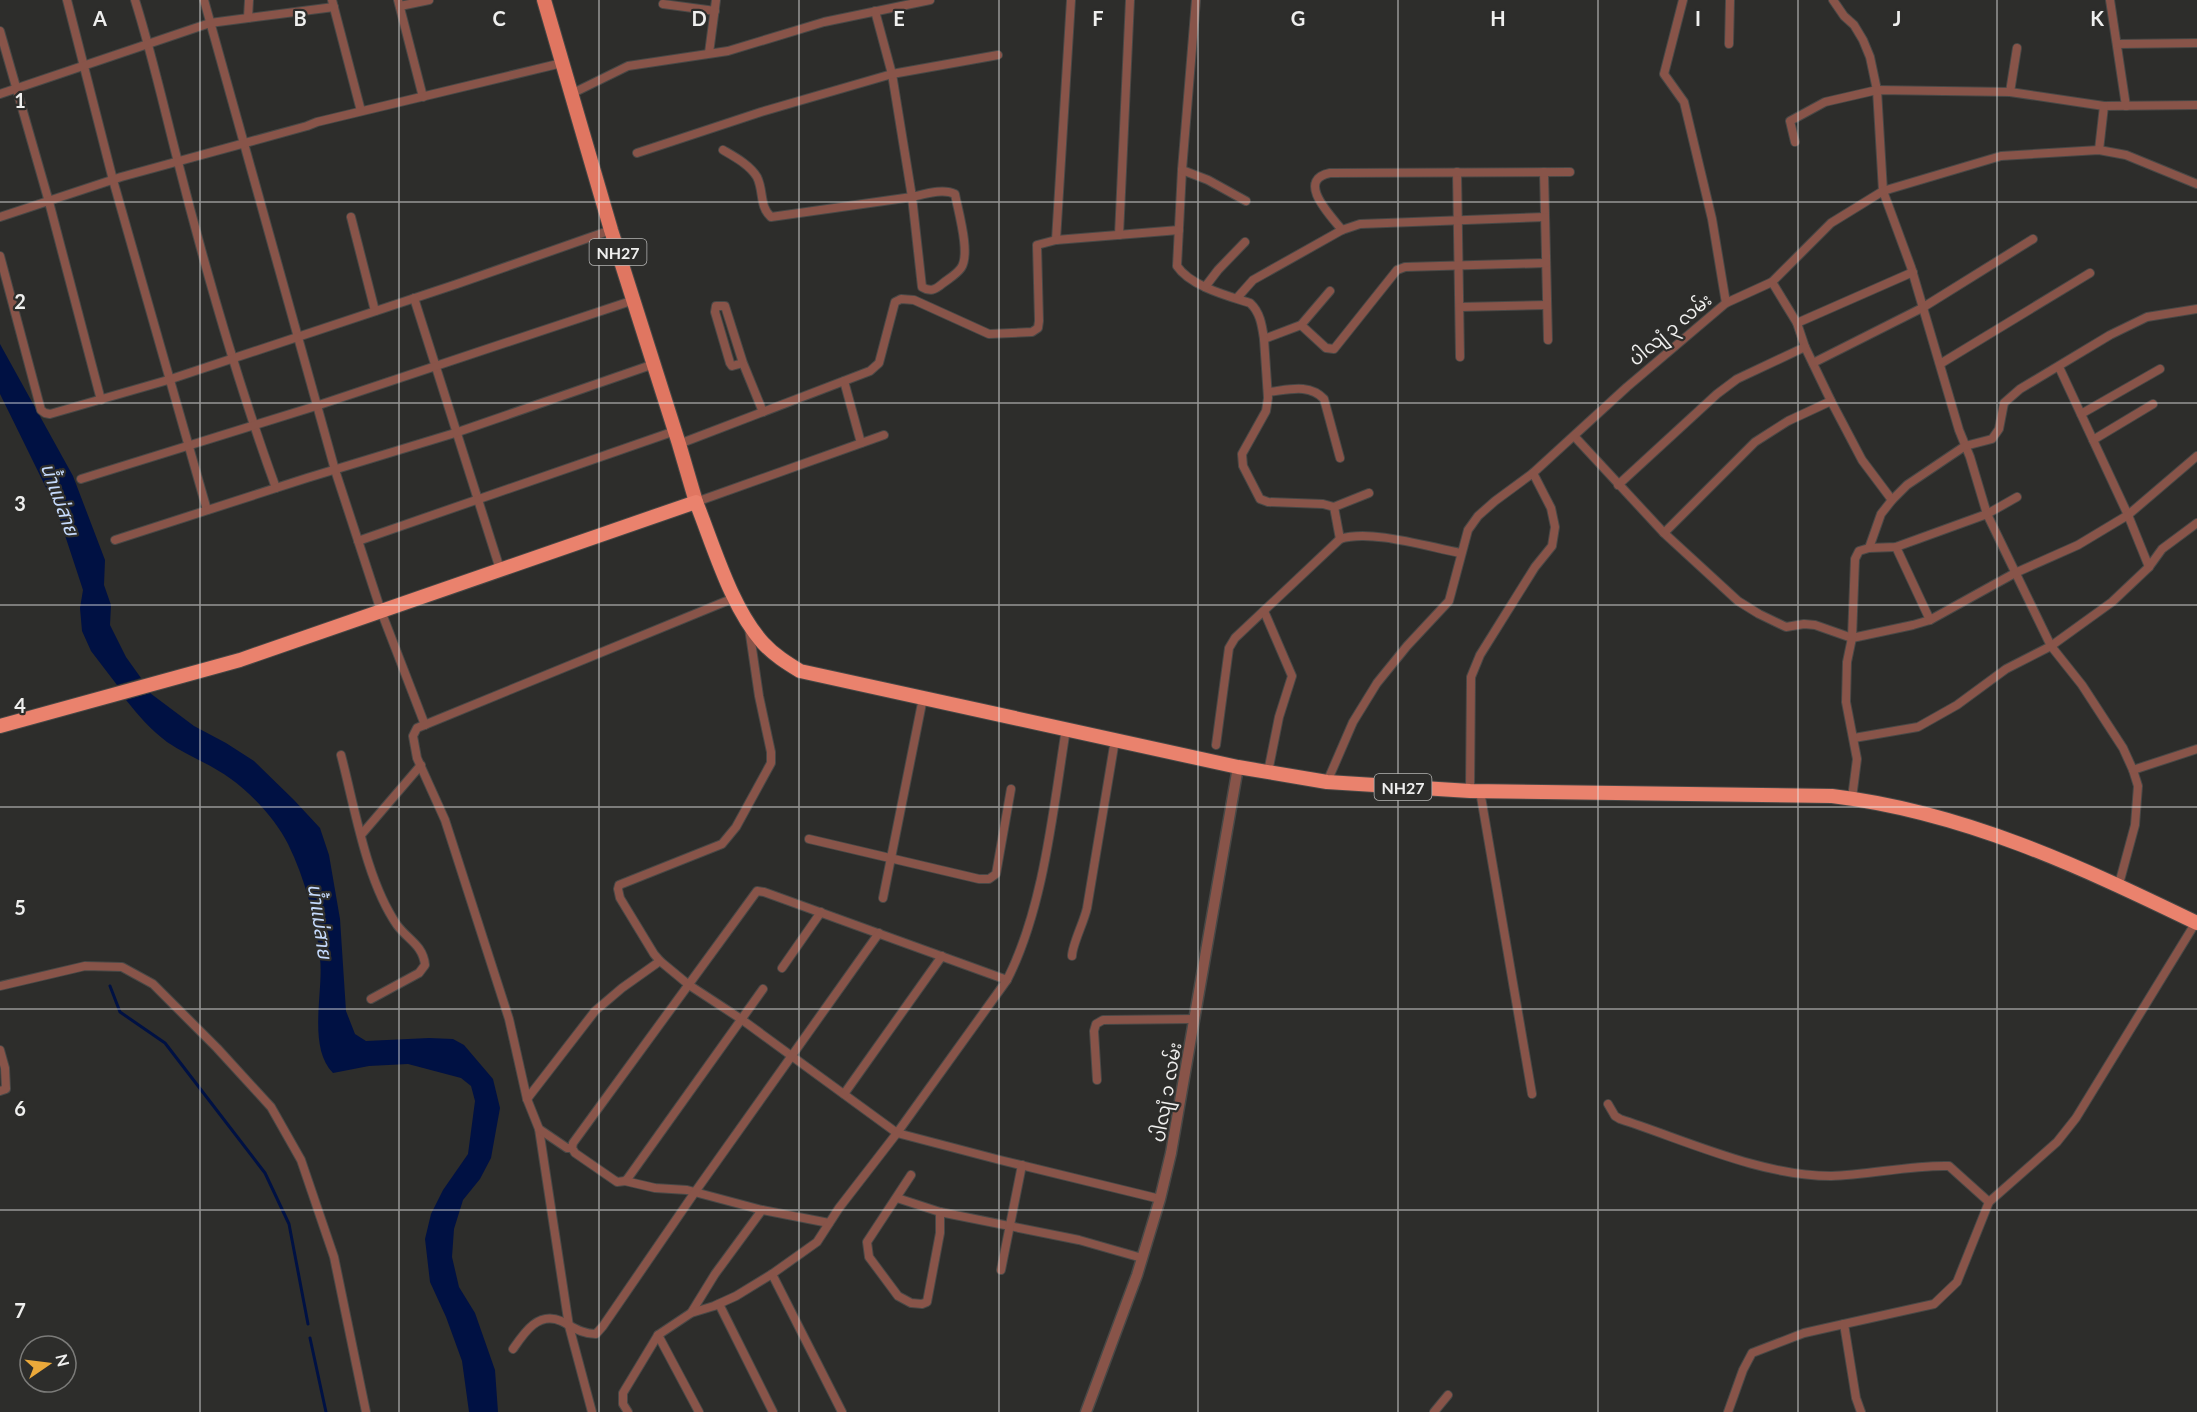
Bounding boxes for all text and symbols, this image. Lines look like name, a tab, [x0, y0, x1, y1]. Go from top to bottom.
text: A	[92, 6, 107, 30]
text: B	[293, 6, 307, 30]
text: C	[492, 6, 506, 30]
text: D	[691, 6, 707, 30]
text: E	[893, 6, 905, 30]
text: F	[1092, 6, 1104, 30]
text: G	[1291, 6, 1305, 30]
text: H	[1490, 6, 1506, 30]
text: I	[1695, 6, 1701, 30]
text: J	[1893, 6, 1901, 30]
text: K	[2090, 6, 2104, 30]
text: 1	[14, 88, 26, 112]
road number: NH27	[590, 239, 646, 265]
street label: ပါလျံ ၃ လမ်း	[1624, 287, 1719, 374]
text: 2	[14, 289, 26, 313]
water label: น้ำแม่สาย	[37, 459, 87, 541]
text: 3	[14, 491, 26, 515]
text: 4	[14, 693, 26, 717]
road number: NH27	[1374, 774, 1432, 800]
water label: น้ำแม่สาย	[304, 882, 339, 962]
text: 5	[14, 895, 26, 919]
street label: ပါလျံ ၁ လမ်း	[1145, 1040, 1191, 1144]
text: 6	[14, 1096, 26, 1120]
text: 7	[14, 1298, 26, 1322]
north arrow	[18, 1334, 78, 1394]
text: N	[52, 1352, 74, 1369]

